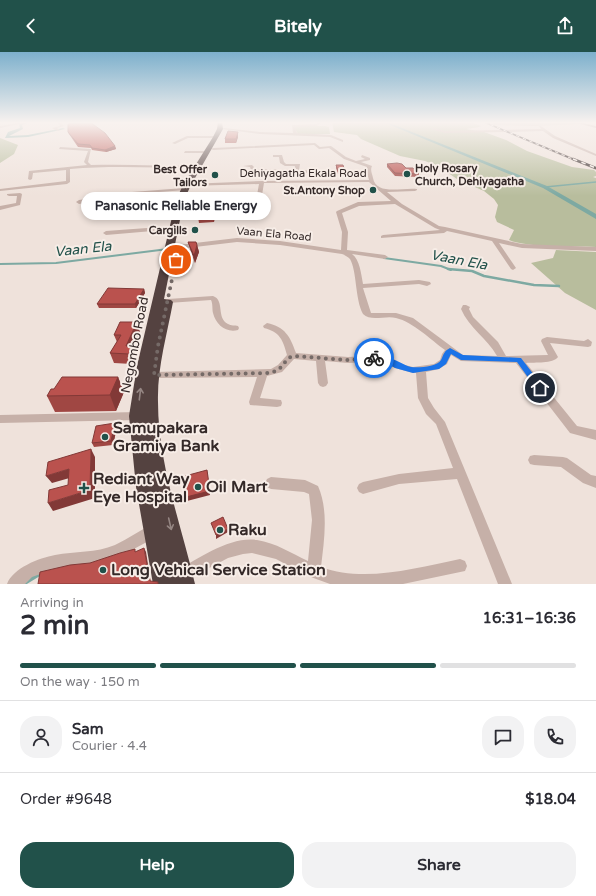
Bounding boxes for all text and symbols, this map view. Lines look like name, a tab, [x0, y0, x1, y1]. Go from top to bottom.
icon: back	[20, 15, 42, 37]
text: Bitely	[274, 15, 322, 37]
icon: share	[554, 15, 576, 37]
place label: Holy Rosary Church, Dehiyagatha	[415, 162, 524, 189]
place label: Best Offer Tailors	[153, 163, 208, 189]
street label: Dehiyagatha Ekala Road	[239, 167, 367, 180]
marker: Holy Rosary Church, Dehiyagatha	[402, 169, 412, 179]
marker: Best Offer Tailors	[210, 170, 220, 180]
place label: St.Antony Shop	[284, 184, 365, 198]
marker: St.Antony Shop	[368, 185, 378, 195]
callout: Panasonic Reliable Energy	[81, 192, 271, 220]
text: Panasonic Reliable Energy	[95, 198, 257, 214]
place label: Cargills	[149, 224, 188, 238]
street label: Vaan Ela Road	[236, 224, 312, 244]
marker: Cargills	[190, 225, 200, 235]
water label: Vaan Ela	[54, 237, 113, 260]
pin	[159, 243, 193, 277]
water label: Vaan Ela	[429, 246, 490, 274]
icon: bag	[165, 249, 187, 271]
street label: Negombo Road	[118, 295, 152, 395]
courier	[354, 338, 394, 378]
icon: bike	[363, 347, 385, 369]
pin	[523, 371, 557, 405]
icon: home	[529, 377, 551, 399]
one-way arrow	[136, 388, 144, 401]
place label: Samupakara Gramiya Bank	[113, 418, 219, 456]
marker: Samupakara Gramiya Bank	[100, 432, 110, 442]
place label: Rediant Way Eye Hospital	[93, 469, 190, 507]
place label: Oil Mart	[206, 477, 269, 497]
marker: Rediant Way Eye Hospital	[78, 482, 90, 494]
marker: Oil Mart	[193, 482, 203, 492]
one-way arrow	[166, 517, 174, 530]
place label: Raku	[228, 520, 267, 540]
marker: Raku	[215, 525, 225, 535]
place label: Long Vehical Service Station	[111, 560, 326, 580]
marker: Long Vehical Service Station	[98, 565, 108, 575]
text: Arriving in	[20, 595, 84, 611]
text: 16:31–16:36	[483, 609, 576, 627]
text: 2 min	[20, 610, 89, 641]
text: On the way · 150 m	[20, 674, 140, 690]
button: person	[20, 716, 62, 758]
button: chat	[482, 716, 524, 758]
button: phone	[534, 716, 576, 758]
text: Sam	[72, 720, 103, 738]
text: Courier · 4.4	[72, 738, 147, 754]
text: Order #9648	[20, 790, 112, 808]
text: $18.04	[525, 790, 576, 808]
button: Help	[20, 842, 294, 888]
button: Share	[302, 842, 576, 888]

